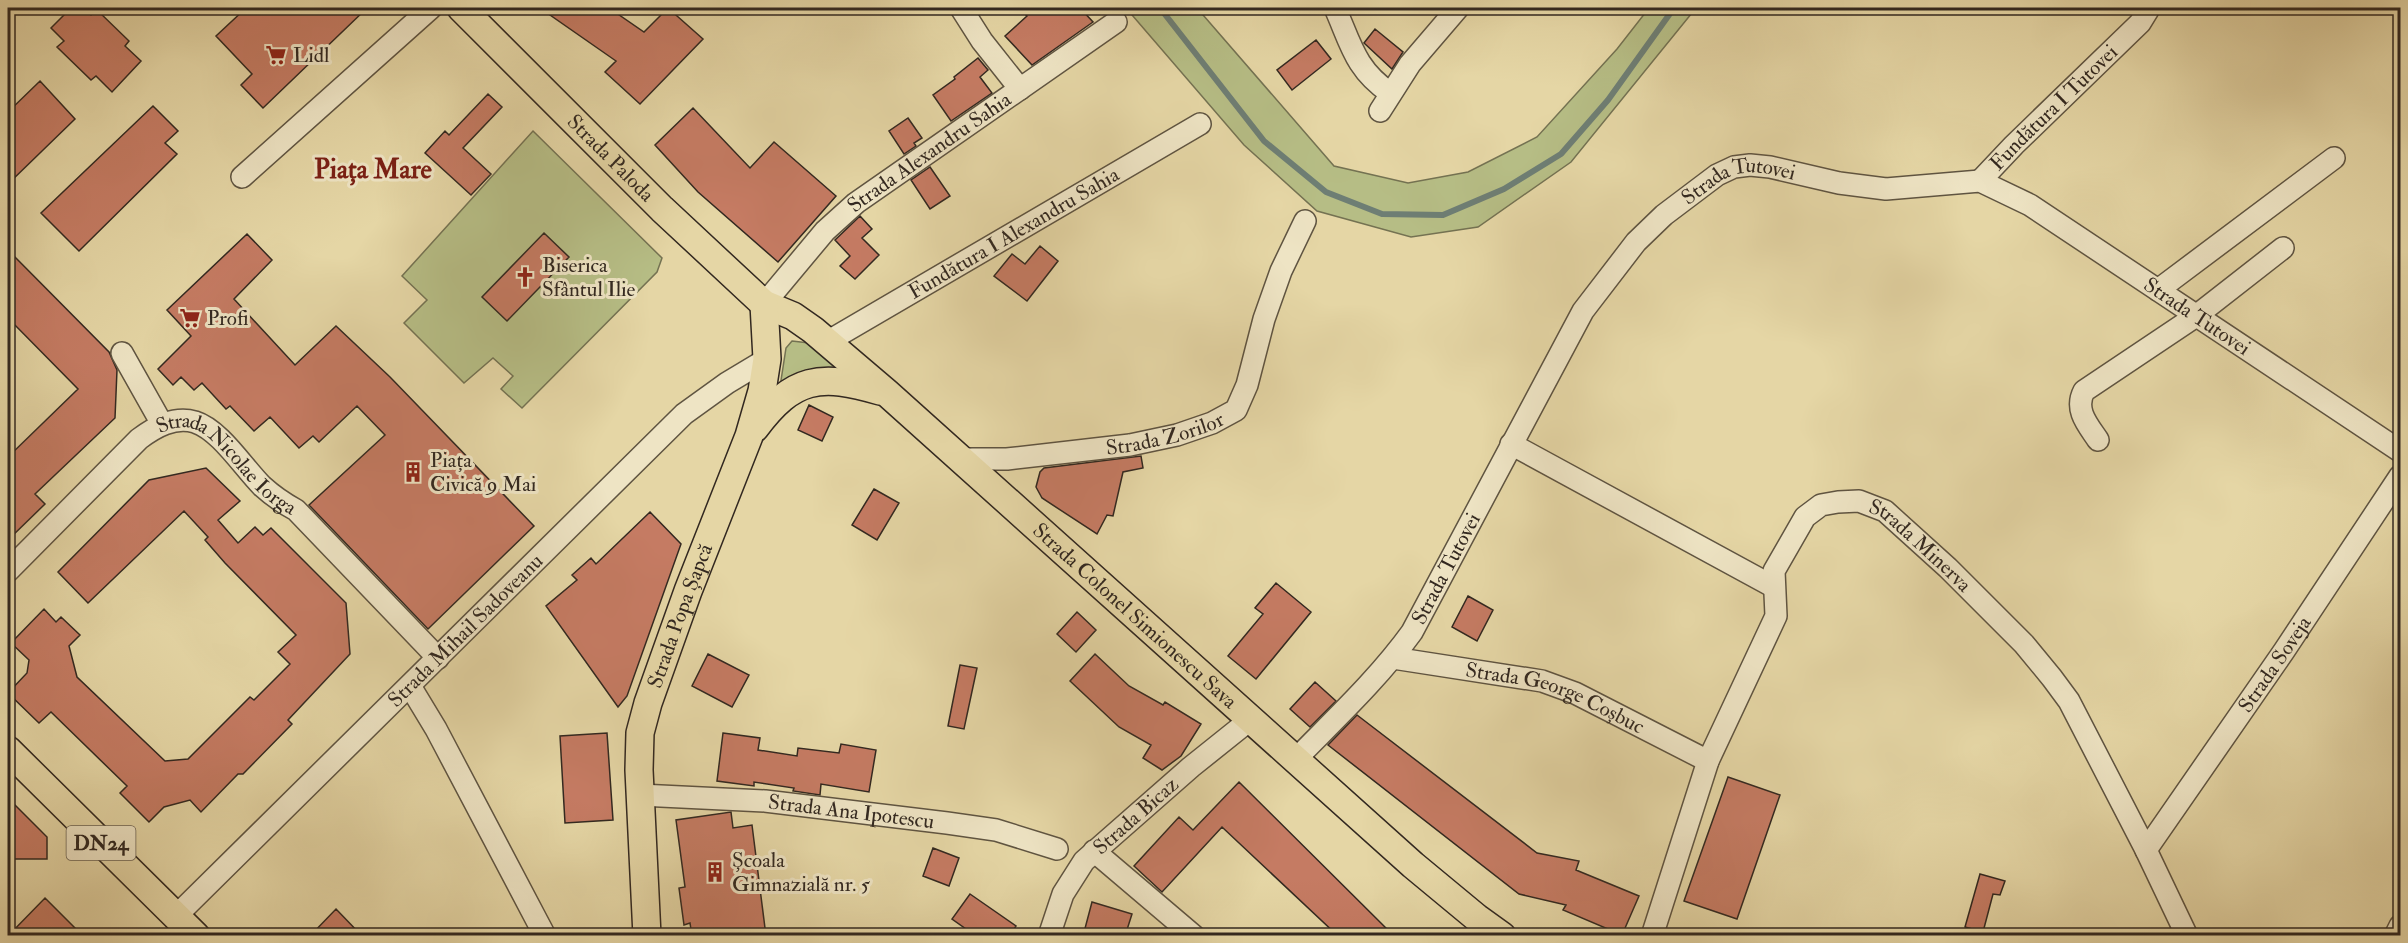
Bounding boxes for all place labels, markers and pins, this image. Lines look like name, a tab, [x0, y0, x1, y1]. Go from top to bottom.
place label: Lidl	[293, 42, 330, 69]
supermarket icon: Lidl	[264, 43, 288, 67]
place label: Biserica Sfântul Ilie	[542, 252, 636, 303]
church icon: Biserica Sfântul Ilie	[513, 265, 537, 289]
place label: Profi	[207, 305, 249, 332]
supermarket icon: Profi	[178, 306, 202, 330]
place label: Piața Civică 9 Mai	[430, 447, 537, 498]
building icon: Piața Civică 9 Mai	[401, 460, 425, 484]
place label: Școala Gimnazială nr. 5	[732, 847, 871, 898]
building icon: Școala Gimnazială nr. 5	[703, 860, 727, 884]

